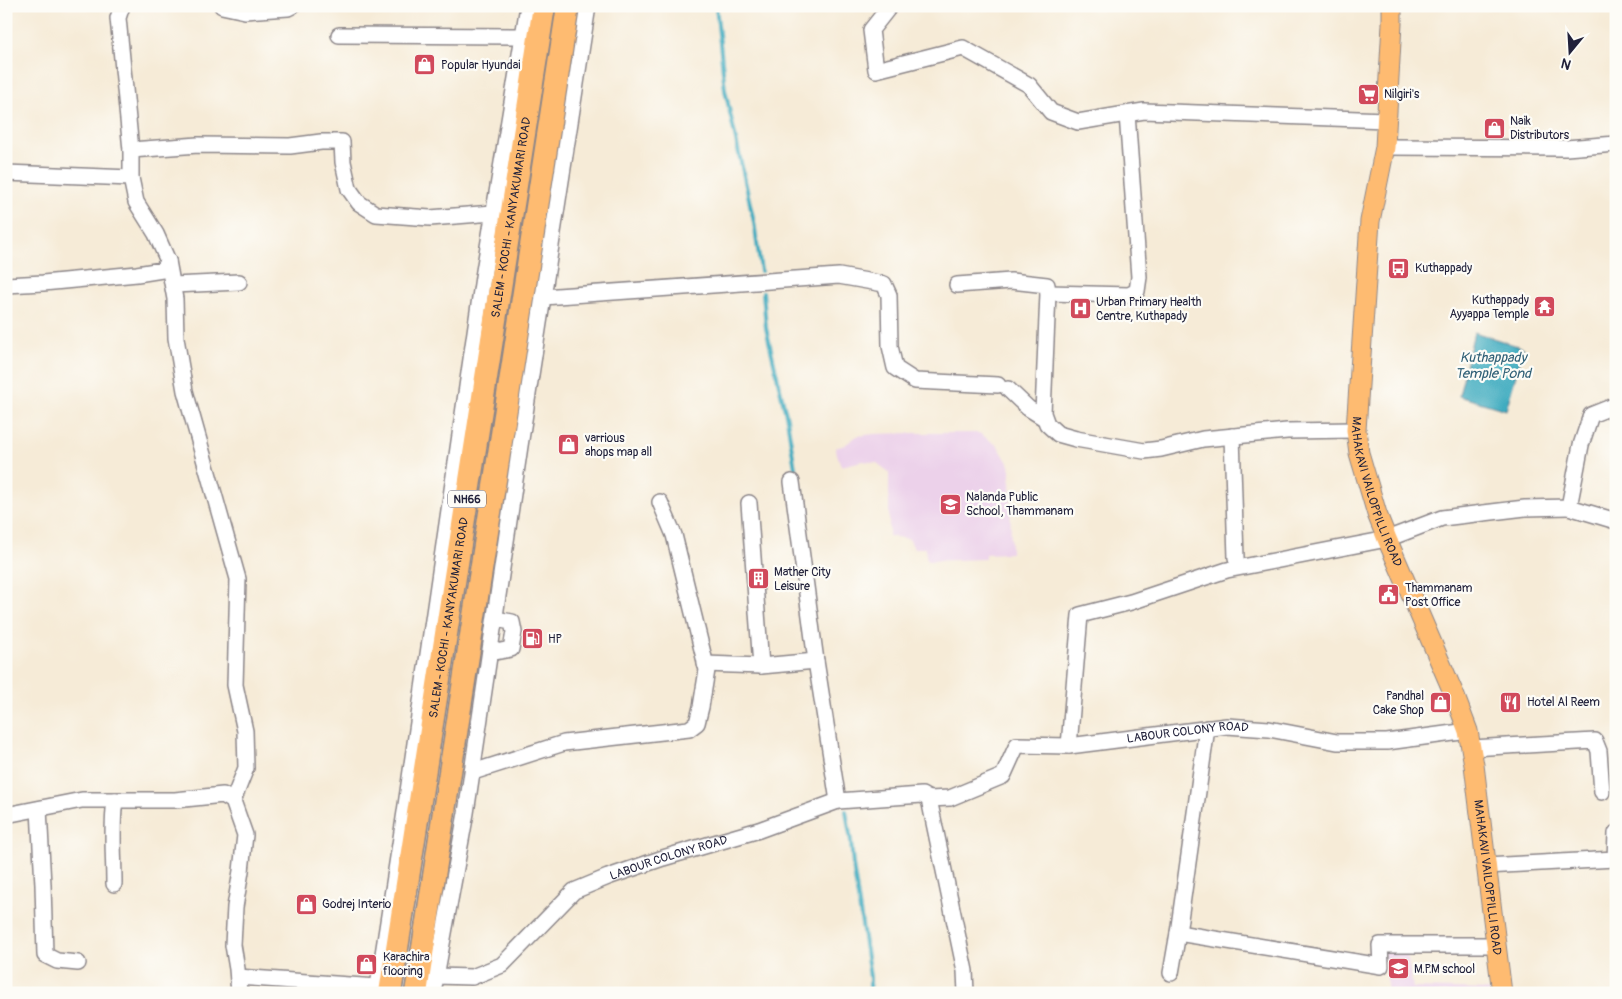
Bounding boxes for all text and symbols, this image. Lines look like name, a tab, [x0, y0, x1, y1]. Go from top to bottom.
north arrow	[1544, 28, 1594, 78]
shop icon: Popular Hyundai	[413, 53, 437, 77]
text: N	[1559, 54, 1573, 73]
place label: Popular Hyundai	[441, 58, 520, 73]
supermarket icon: Nilgiri's	[1356, 82, 1380, 106]
place label: Nilgiri's	[1384, 87, 1420, 102]
place label: Naik Distributors	[1510, 114, 1570, 143]
street label: SALEM - KOCHI - KANYAKUMARI ROAD	[488, 116, 535, 319]
shop icon: Naik Distributors	[1482, 116, 1506, 140]
bus stop icon: Kuthappady	[1387, 256, 1411, 280]
place label: Kuthappady	[1415, 261, 1472, 276]
place label: Kuthappady Ayyappa Temple	[1450, 293, 1529, 322]
place label: Urban Primary Health Centre, Kuthapady	[1096, 295, 1202, 324]
temple icon: Kuthappady Ayyappa Temple	[1533, 295, 1557, 319]
hospital icon: Urban Primary Health Centre, Kuthapady	[1068, 297, 1092, 321]
water label: Kuthappady Temple Pond	[1455, 349, 1533, 382]
street label: MAHAKAVI VAILOPPILLI ROAD	[1348, 416, 1405, 570]
place label: varrious ahops map all	[584, 431, 652, 460]
shop icon: varrious ahops map all	[557, 433, 581, 457]
road number: NH66	[448, 490, 486, 508]
place label: Nalanda Public School, Thammanam	[966, 490, 1074, 519]
school or university icon: Nalanda Public School, Thammanam	[938, 492, 962, 516]
street label: SALEM - KOCHI - KANYAKUMARI ROAD	[426, 516, 472, 719]
place label: Mather City Leisure	[774, 565, 831, 594]
building icon: Mather City Leisure	[746, 567, 770, 591]
place label: Thammanam Post Office	[1405, 581, 1473, 610]
public building icon: Thammanam Post Office	[1377, 583, 1401, 607]
fuel station icon: HP	[520, 627, 544, 651]
place label: HP	[548, 632, 563, 647]
place label: Pandhal Cake Shop	[1373, 689, 1424, 718]
restaurant icon: Hotel Al Reem	[1499, 690, 1523, 714]
shop icon: Pandhal Cake Shop	[1428, 691, 1452, 715]
place label: Hotel Al Reem	[1527, 695, 1600, 710]
street label: LABOUR COLONY ROAD	[1126, 719, 1250, 747]
street label: MAHAKAVI VAILOPPILLI ROAD	[1470, 799, 1504, 956]
street label: LABOUR COLONY ROAD	[608, 832, 730, 884]
shop icon: Godrej Interio	[294, 892, 318, 916]
place label: Godrej Interio	[322, 897, 392, 912]
place label: Karachira flooring	[383, 950, 430, 979]
shop icon: Karachira flooring	[355, 952, 379, 976]
school or university icon: M.P.M school	[1386, 957, 1410, 981]
place label: M.P.M school	[1414, 962, 1475, 977]

